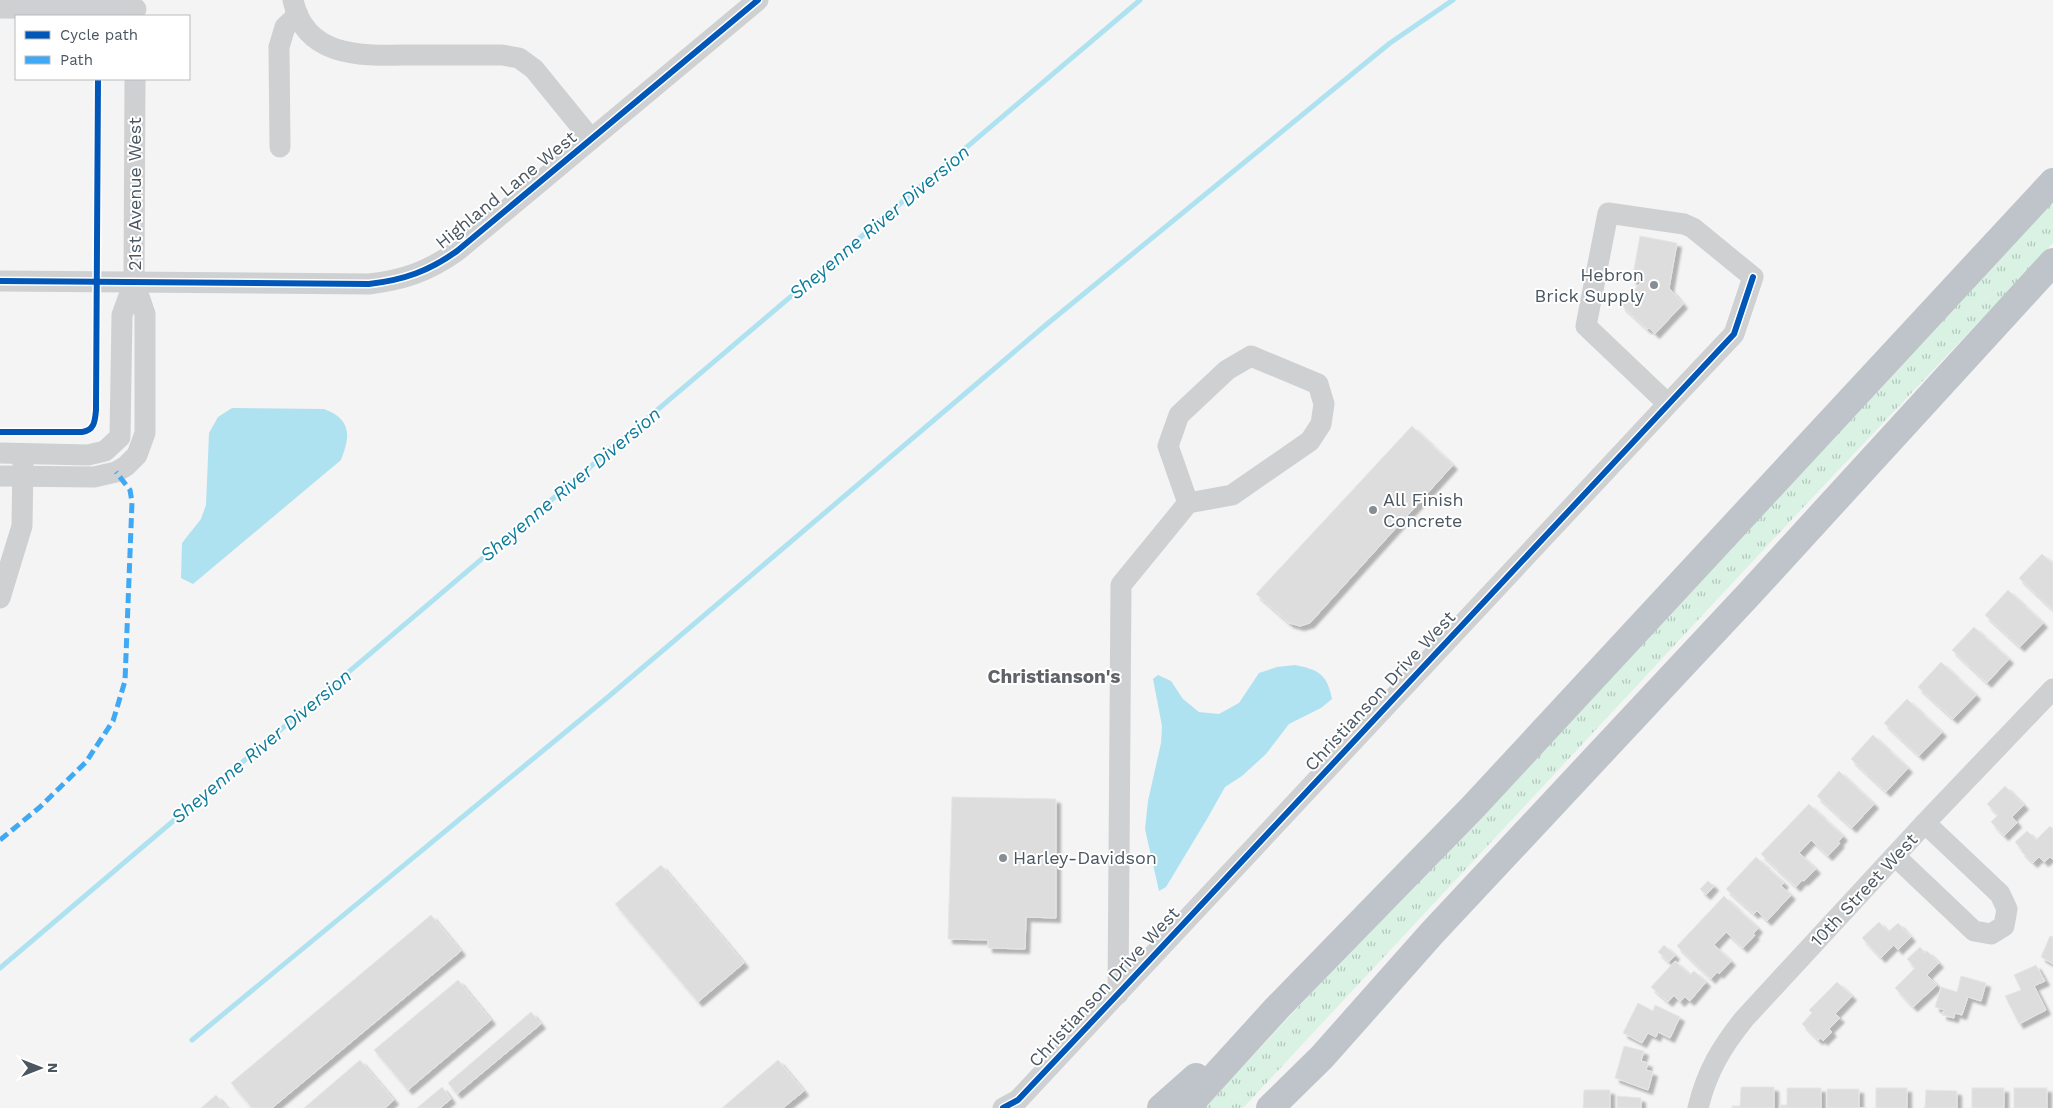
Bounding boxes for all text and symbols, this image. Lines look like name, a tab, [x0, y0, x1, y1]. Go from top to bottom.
legend	[15, 15, 190, 80]
text: Cycle path	[60, 26, 138, 44]
text: Path	[60, 51, 93, 69]
street label: 21st Avenue West	[124, 117, 145, 271]
street label: Highland Lane West	[431, 126, 581, 253]
water label: Sheyenne River Diversion	[784, 140, 974, 305]
place label: Hebron Brick Supply	[1535, 264, 1645, 306]
marker: Hebron Brick Supply	[1648, 279, 1660, 291]
water label: Sheyenne River Diversion	[475, 402, 665, 567]
place label: All Finish Concrete	[1383, 489, 1464, 531]
marker: All Finish Concrete	[1367, 504, 1379, 516]
street label: Christianson Drive West	[1300, 606, 1460, 775]
water label: Sheyenne River Diversion	[166, 664, 356, 829]
district label: Christianson's	[988, 665, 1121, 688]
street label: 10th Street West	[1806, 828, 1922, 951]
place label: Harley-Davidson	[1013, 847, 1157, 868]
marker: Harley-Davidson	[997, 852, 1009, 864]
street label: Christianson Drive West	[1024, 902, 1184, 1071]
north arrow	[15, 1043, 65, 1093]
text: N	[45, 1063, 61, 1073]

